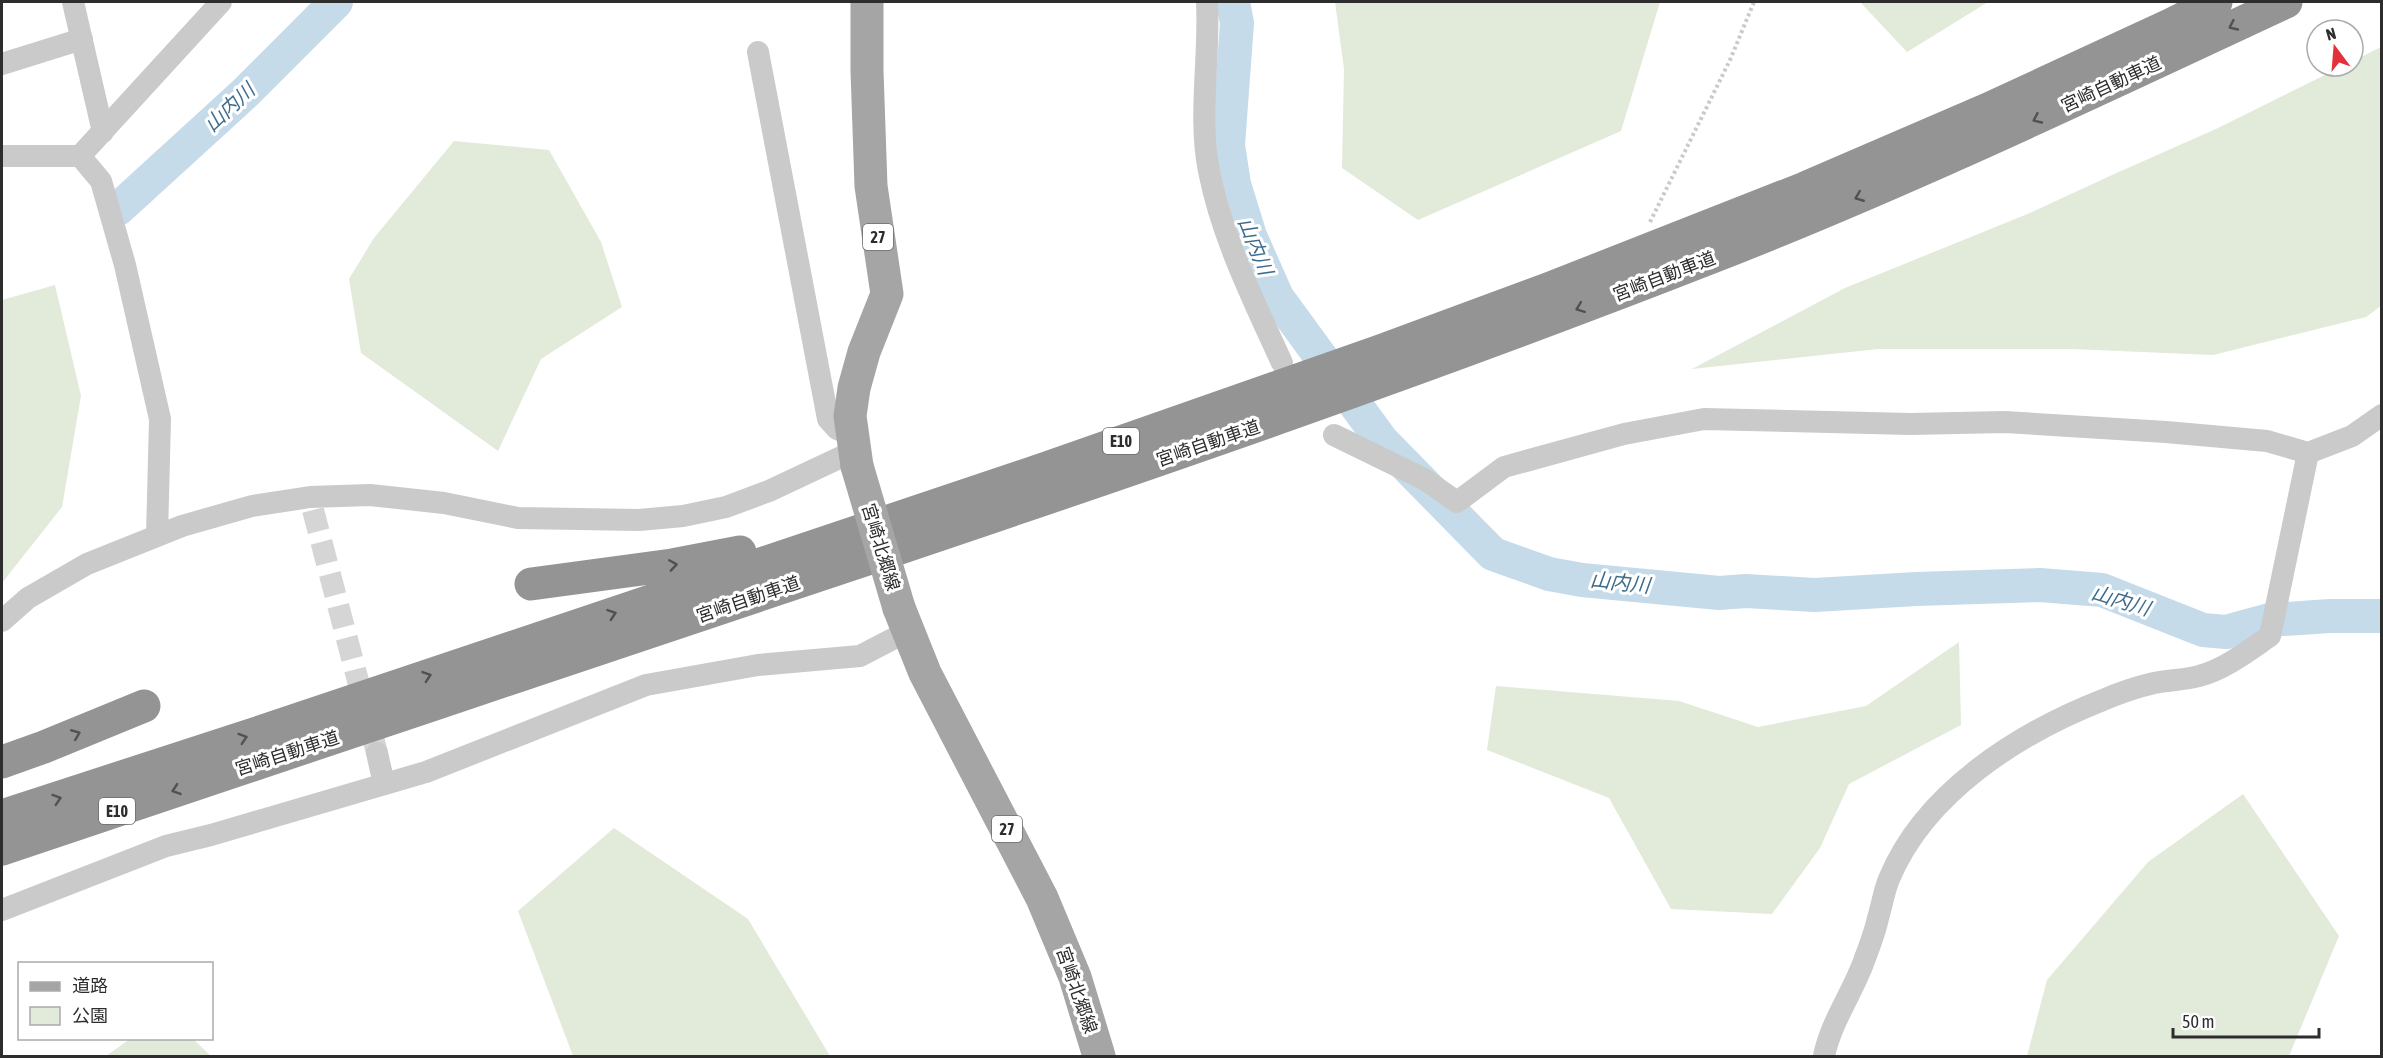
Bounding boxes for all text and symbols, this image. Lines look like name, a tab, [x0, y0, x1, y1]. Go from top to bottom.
north arrow	[2305, 18, 2365, 78]
one-way arrow	[2228, 19, 2239, 31]
text: N	[2324, 24, 2338, 44]
street label: 宮崎自動車道	[2058, 52, 2164, 116]
water label: 山内川	[199, 77, 260, 136]
one-way arrow	[2033, 111, 2044, 123]
one-way arrow	[1854, 190, 1865, 202]
water label: 山内川	[1234, 214, 1279, 280]
road number: 27	[863, 224, 893, 250]
street label: 宮崎自動車道	[1610, 247, 1718, 305]
one-way arrow	[1575, 301, 1586, 313]
street label: 宮崎自動車道	[1154, 415, 1262, 471]
road number: E10	[1103, 428, 1139, 454]
street label: 宮崎北郷線	[858, 501, 904, 593]
one-way arrow	[668, 559, 677, 571]
water label: 山内川	[1589, 567, 1653, 597]
street label: 宮崎自動車道	[694, 571, 802, 627]
water label: 山内川	[2089, 580, 2155, 620]
one-way arrow	[606, 608, 617, 621]
one-way arrow	[422, 671, 432, 683]
street label: 宮崎自動車道	[232, 726, 342, 780]
one-way arrow	[70, 729, 81, 741]
one-way arrow	[237, 733, 248, 745]
one-way arrow	[171, 783, 182, 796]
one-way arrow	[51, 794, 62, 806]
road number: E10	[99, 798, 135, 824]
road number: 27	[992, 816, 1022, 842]
street label: 宮崎北郷線	[1052, 944, 1102, 1036]
legend	[18, 962, 213, 1040]
text: 道路	[72, 975, 108, 996]
scale bar	[2173, 1001, 2318, 1039]
text: 公園	[72, 1005, 108, 1026]
text: 50 m	[2182, 1011, 2214, 1032]

